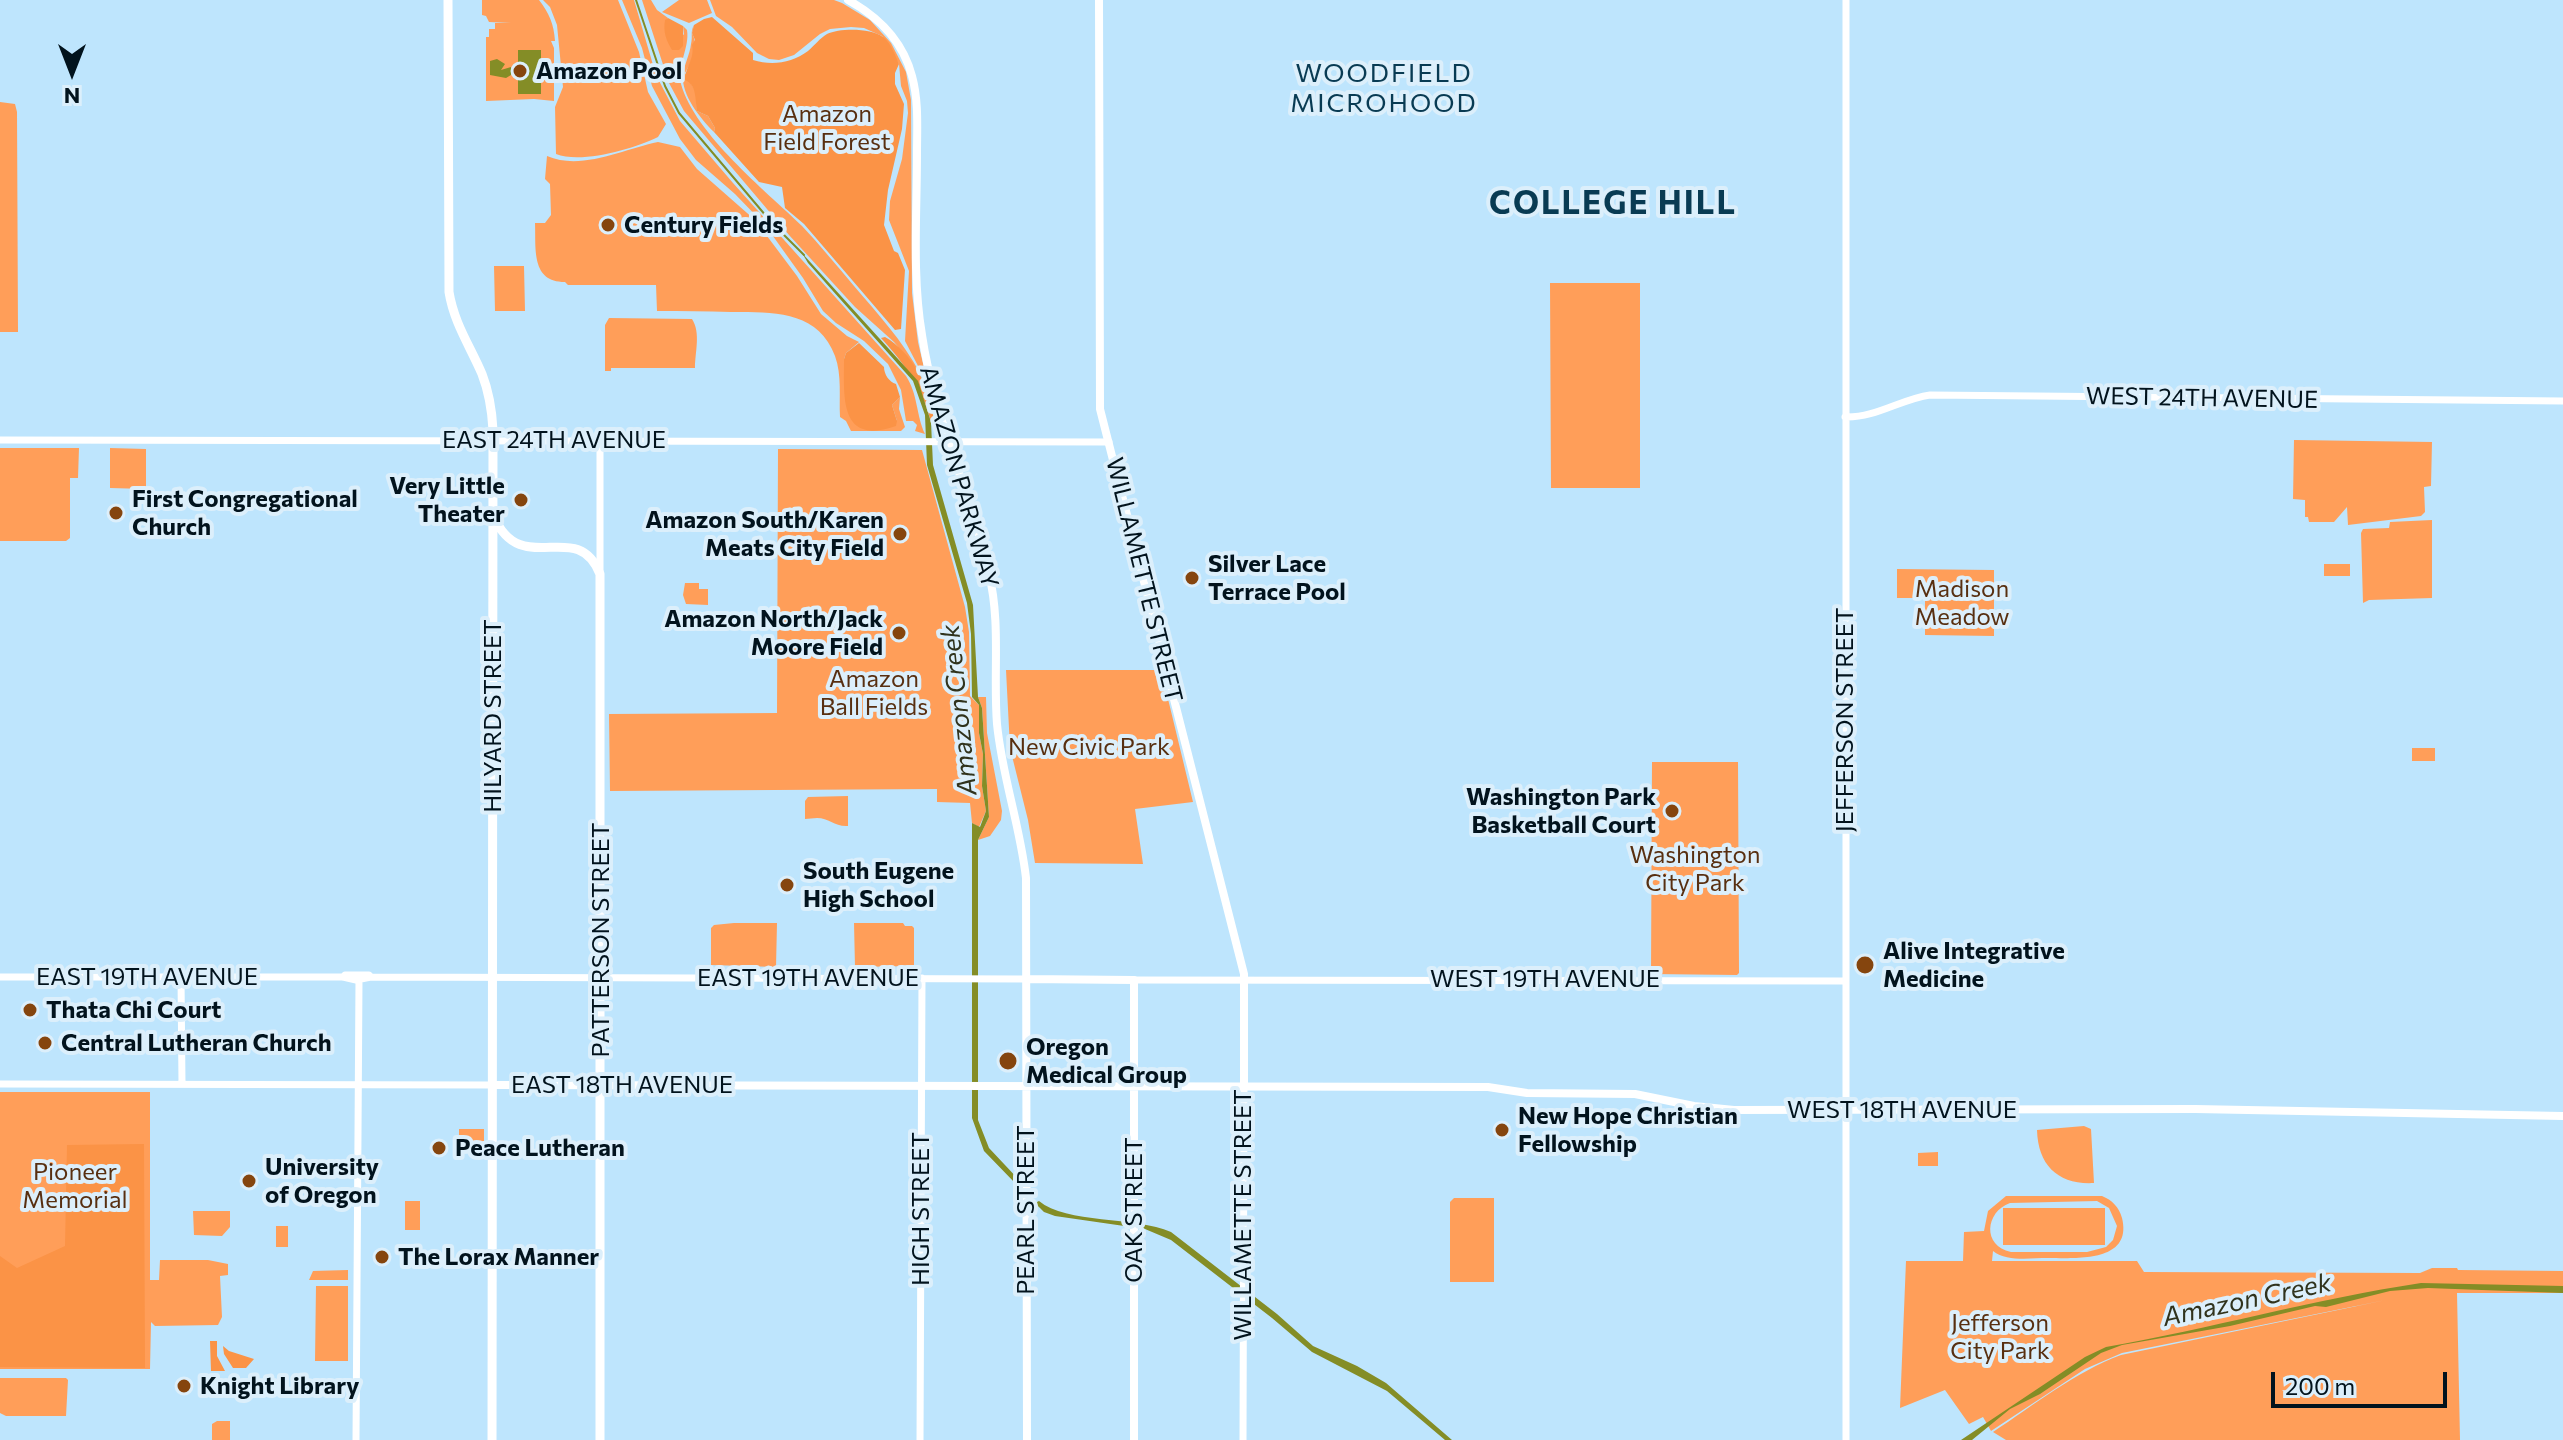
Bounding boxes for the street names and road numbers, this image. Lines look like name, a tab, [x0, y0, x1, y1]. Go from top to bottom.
street label: AMAZON PARKWAY	[914, 363, 1004, 591]
street label: WEST 24TH AVENUE	[2086, 382, 2318, 414]
street label: EAST 24TH AVENUE	[442, 426, 666, 454]
street label: WILLAMETTE STREET	[1100, 455, 1188, 705]
street label: JEFFERSON STREET	[1831, 608, 1859, 832]
street label: HILYARD STREET	[479, 619, 507, 813]
street label: PATTERSON STREET	[587, 823, 615, 1057]
street label: EAST 19TH AVENUE	[36, 963, 258, 991]
street label: EAST 19TH AVENUE	[697, 964, 919, 992]
street label: WEST 19TH AVENUE	[1430, 965, 1660, 993]
street label: EAST 18TH AVENUE	[511, 1071, 733, 1099]
street label: WILLAMETTE STREET	[1229, 1089, 1257, 1341]
street label: WEST 18TH AVENUE	[1787, 1096, 2017, 1124]
street label: PEARL STREET	[1012, 1125, 1040, 1295]
street label: HIGH STREET	[907, 1132, 935, 1286]
street label: OAK STREET	[1120, 1137, 1148, 1283]

